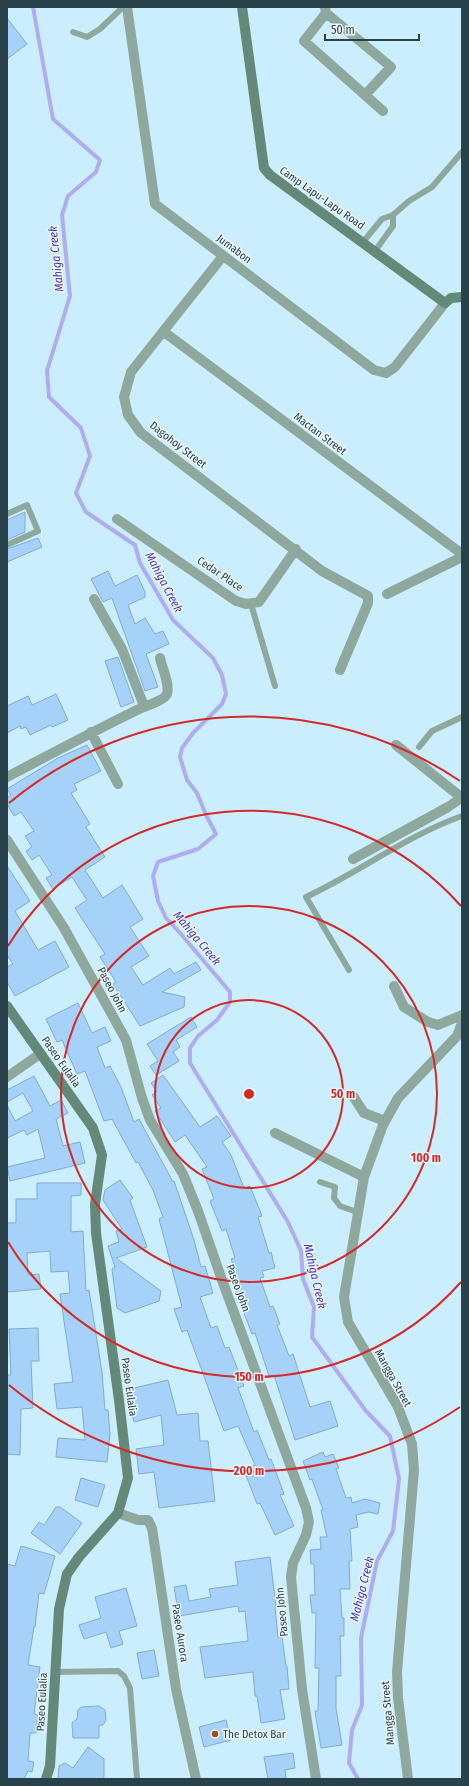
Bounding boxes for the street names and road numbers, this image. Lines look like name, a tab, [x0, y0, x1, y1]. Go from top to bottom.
street label: Camp Lapu-Lapu Road	[277, 164, 367, 232]
street label: Jumabon	[214, 232, 254, 266]
street label: Mactan Street	[291, 410, 349, 458]
street label: Dagohoy Street	[147, 419, 209, 471]
street label: Cedar Place	[195, 554, 245, 594]
street label: Paseo John	[95, 965, 129, 1015]
street label: Paseo Eulalia	[39, 1034, 83, 1090]
street label: Paseo John	[223, 1263, 253, 1313]
street label: Mangga Street	[372, 1347, 414, 1410]
street label: Paseo Eulalia	[118, 1357, 140, 1417]
street label: Paseo John	[273, 1587, 291, 1637]
street label: Paseo Aurora	[169, 1603, 191, 1663]
street label: Paseo Eulalia	[34, 1672, 50, 1732]
street label: Mangga Street	[379, 1680, 397, 1746]

